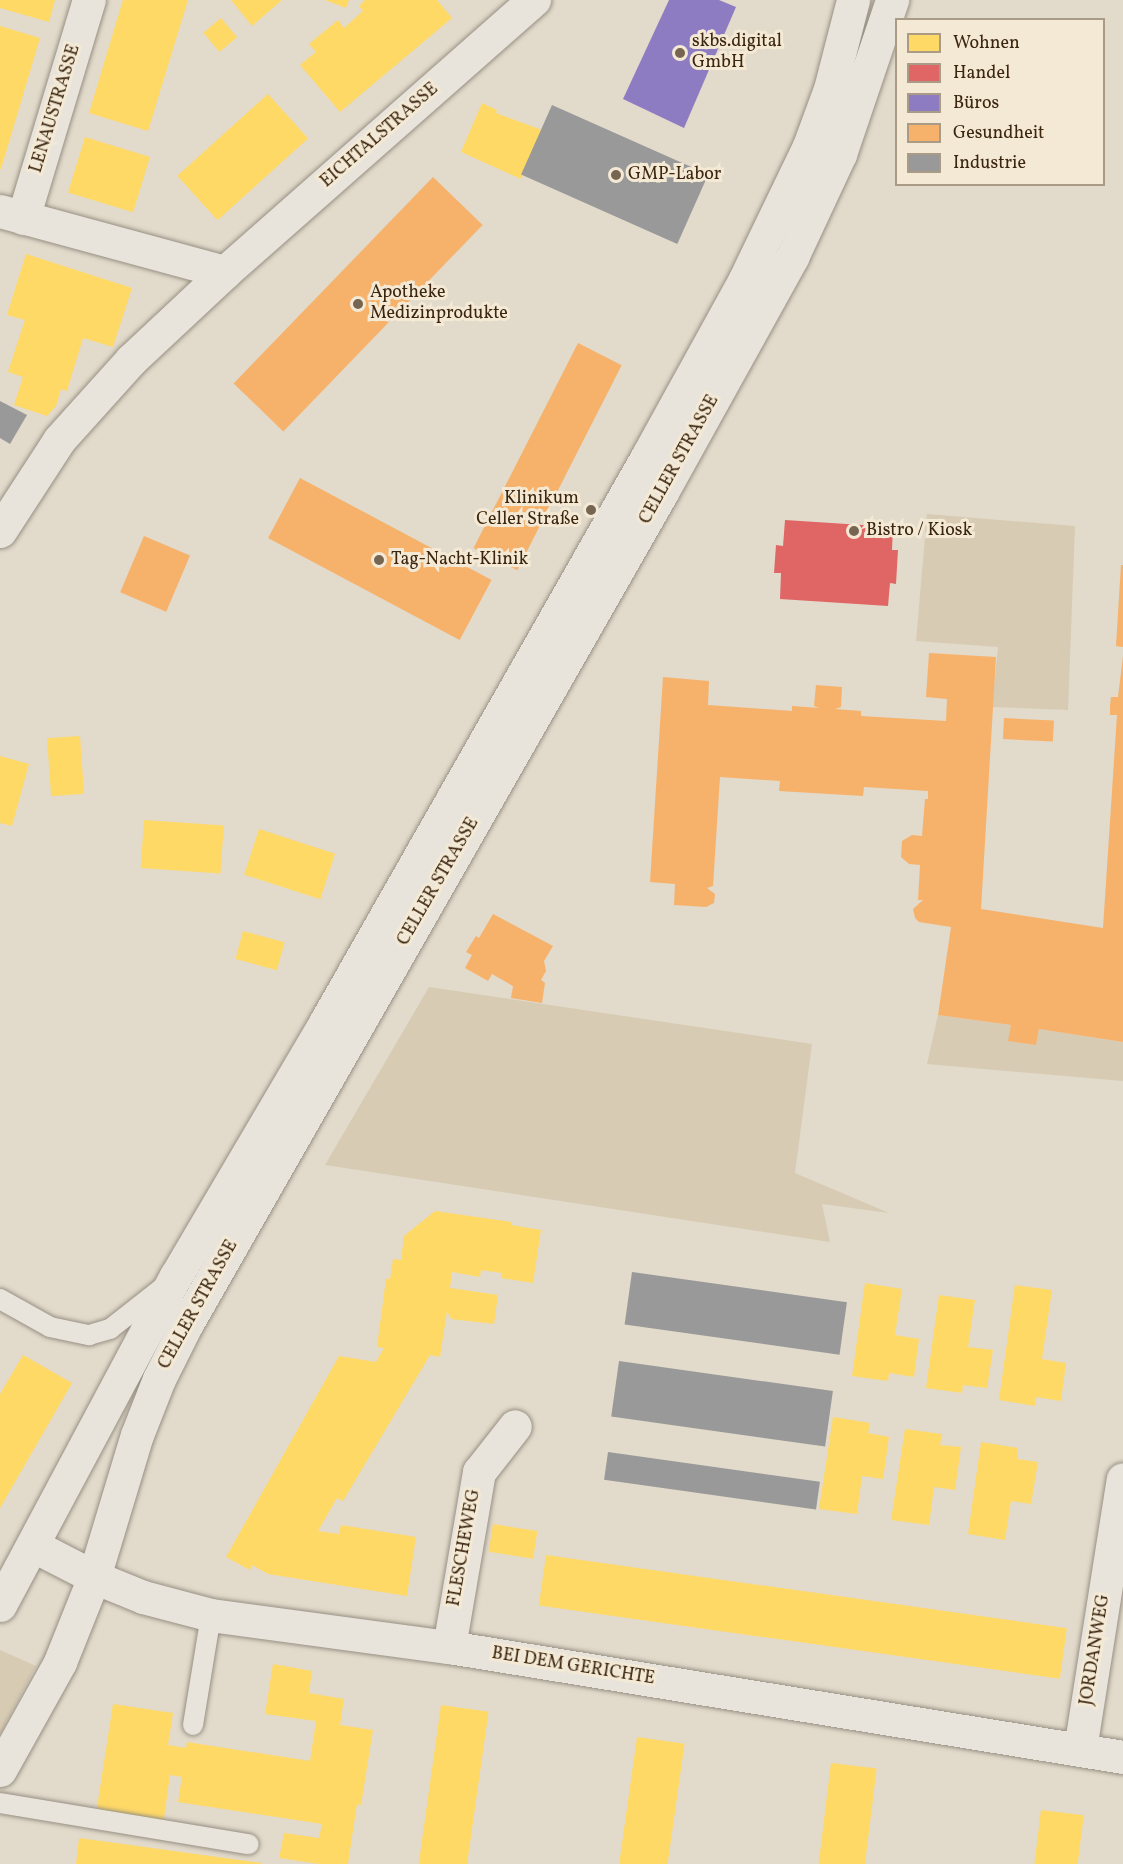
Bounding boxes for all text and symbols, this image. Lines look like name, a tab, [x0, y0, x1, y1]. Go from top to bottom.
legend	[895, 18, 1105, 186]
text: Wohnen	[953, 31, 1020, 56]
place label: skbs.digital GmbH	[692, 32, 782, 74]
street label: LENAUSTRASSE	[26, 42, 86, 176]
marker: skbs.digital GmbH	[673, 46, 687, 60]
text: Handel	[953, 61, 1010, 86]
street label: EICHTALSTRASSE	[317, 79, 443, 193]
text: Büros	[953, 91, 999, 116]
text: Gesundheit	[953, 121, 1044, 146]
text: Industrie	[953, 151, 1026, 176]
place label: GMP-Labor	[628, 164, 721, 186]
marker: GMP-Labor	[609, 168, 623, 182]
place label: Apotheke Medizinprodukte	[370, 283, 508, 326]
marker: Apotheke Medizinprodukte	[351, 297, 365, 311]
street label: CELLER STRASSE	[636, 392, 724, 528]
place label: Klinikum Celler Straße	[476, 489, 579, 532]
marker: Klinikum Celler Straße	[584, 503, 598, 517]
place label: Bistro / Kiosk	[866, 520, 972, 542]
marker: Bistro / Kiosk	[847, 524, 861, 538]
place label: Tag-Nacht-Klinik	[391, 549, 528, 571]
marker: Tag-Nacht-Klinik	[372, 553, 386, 567]
street label: CELLER STRASSE	[394, 814, 484, 950]
street label: CELLER STRASSE	[155, 1237, 243, 1373]
street label: FLESCHEWEG	[444, 1488, 486, 1608]
street label: JORDANWEG	[1077, 1593, 1115, 1707]
street label: BEI DEM GERICHTE	[490, 1643, 656, 1691]

